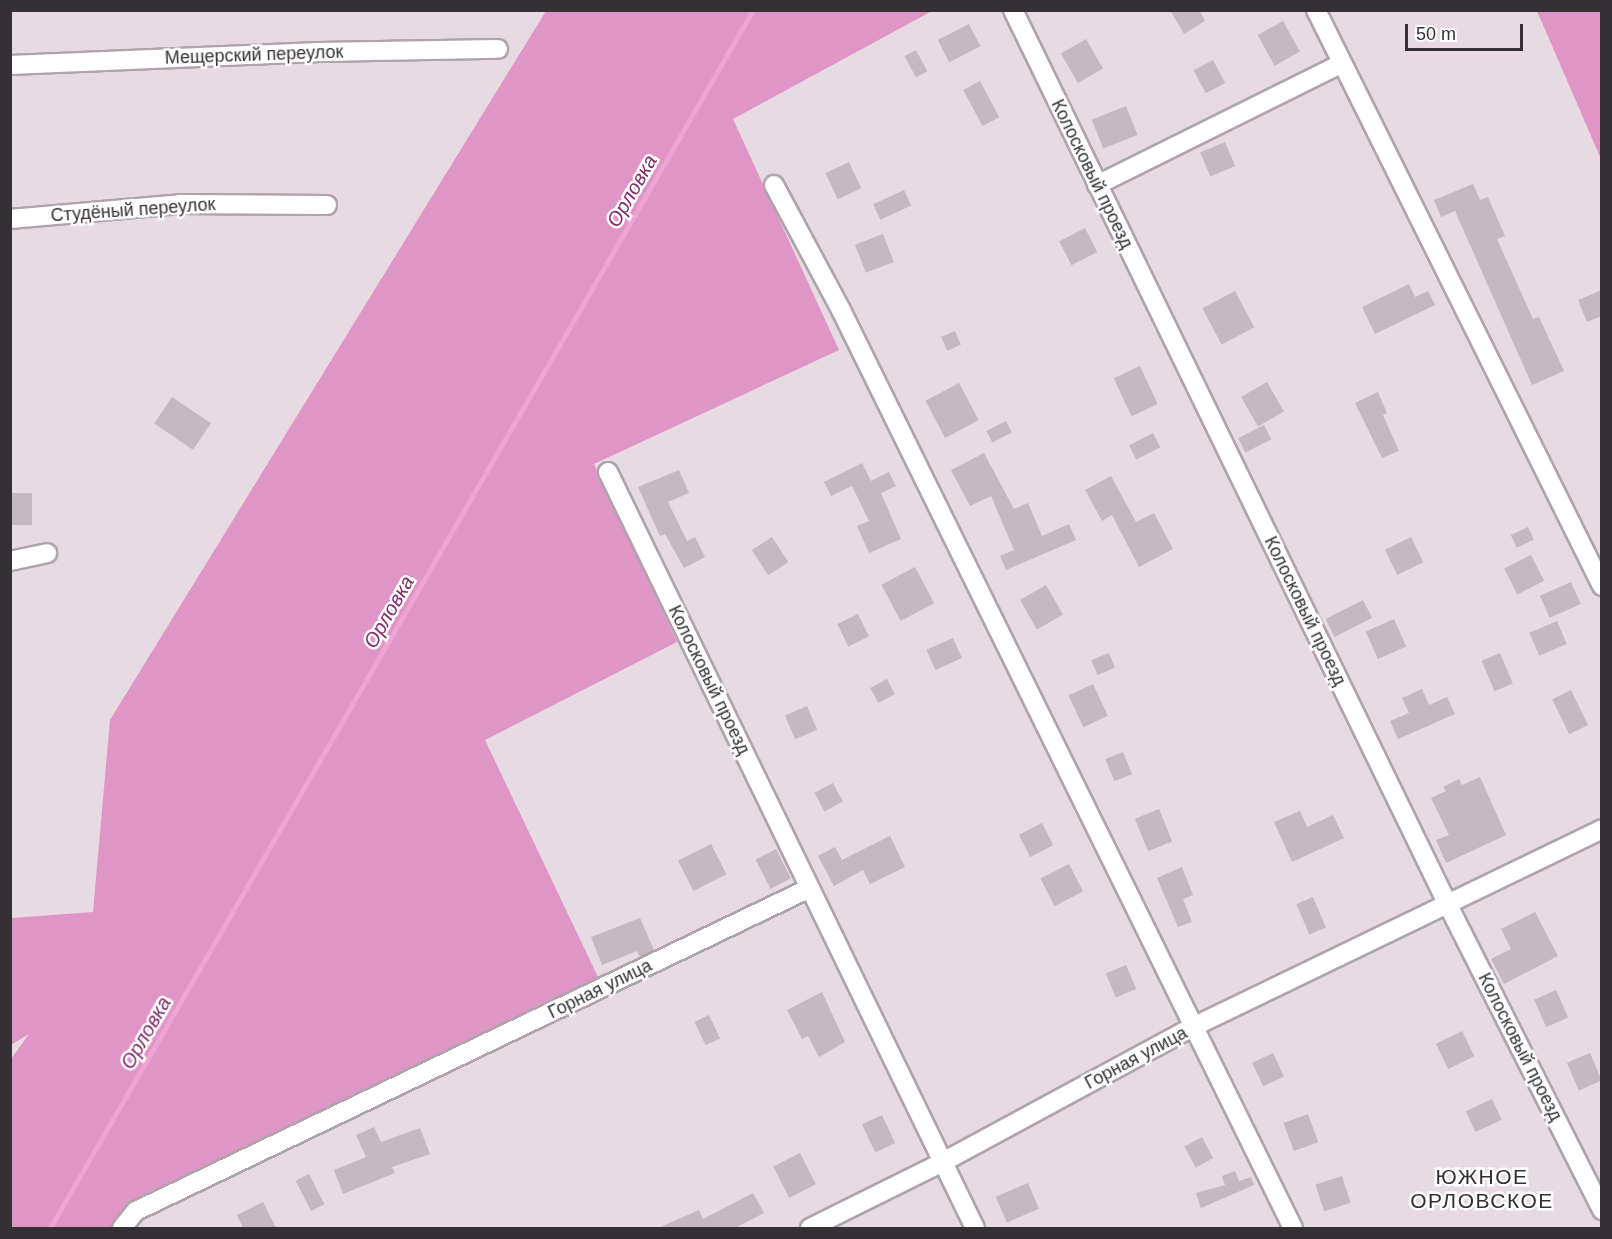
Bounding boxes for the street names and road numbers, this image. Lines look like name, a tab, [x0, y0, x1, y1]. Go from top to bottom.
street label: Мещерский переулок	[164, 41, 344, 69]
street label: Колосковый проезд	[1047, 96, 1137, 252]
street label: Студёный переулок	[50, 193, 216, 227]
street label: Колосковый проезд	[1260, 533, 1350, 689]
street label: Колосковый проезд	[664, 602, 754, 758]
street label: Горная улица	[545, 955, 655, 1023]
street label: Колосковый проезд	[1473, 969, 1567, 1125]
street label: Горная улица	[1081, 1022, 1191, 1094]

